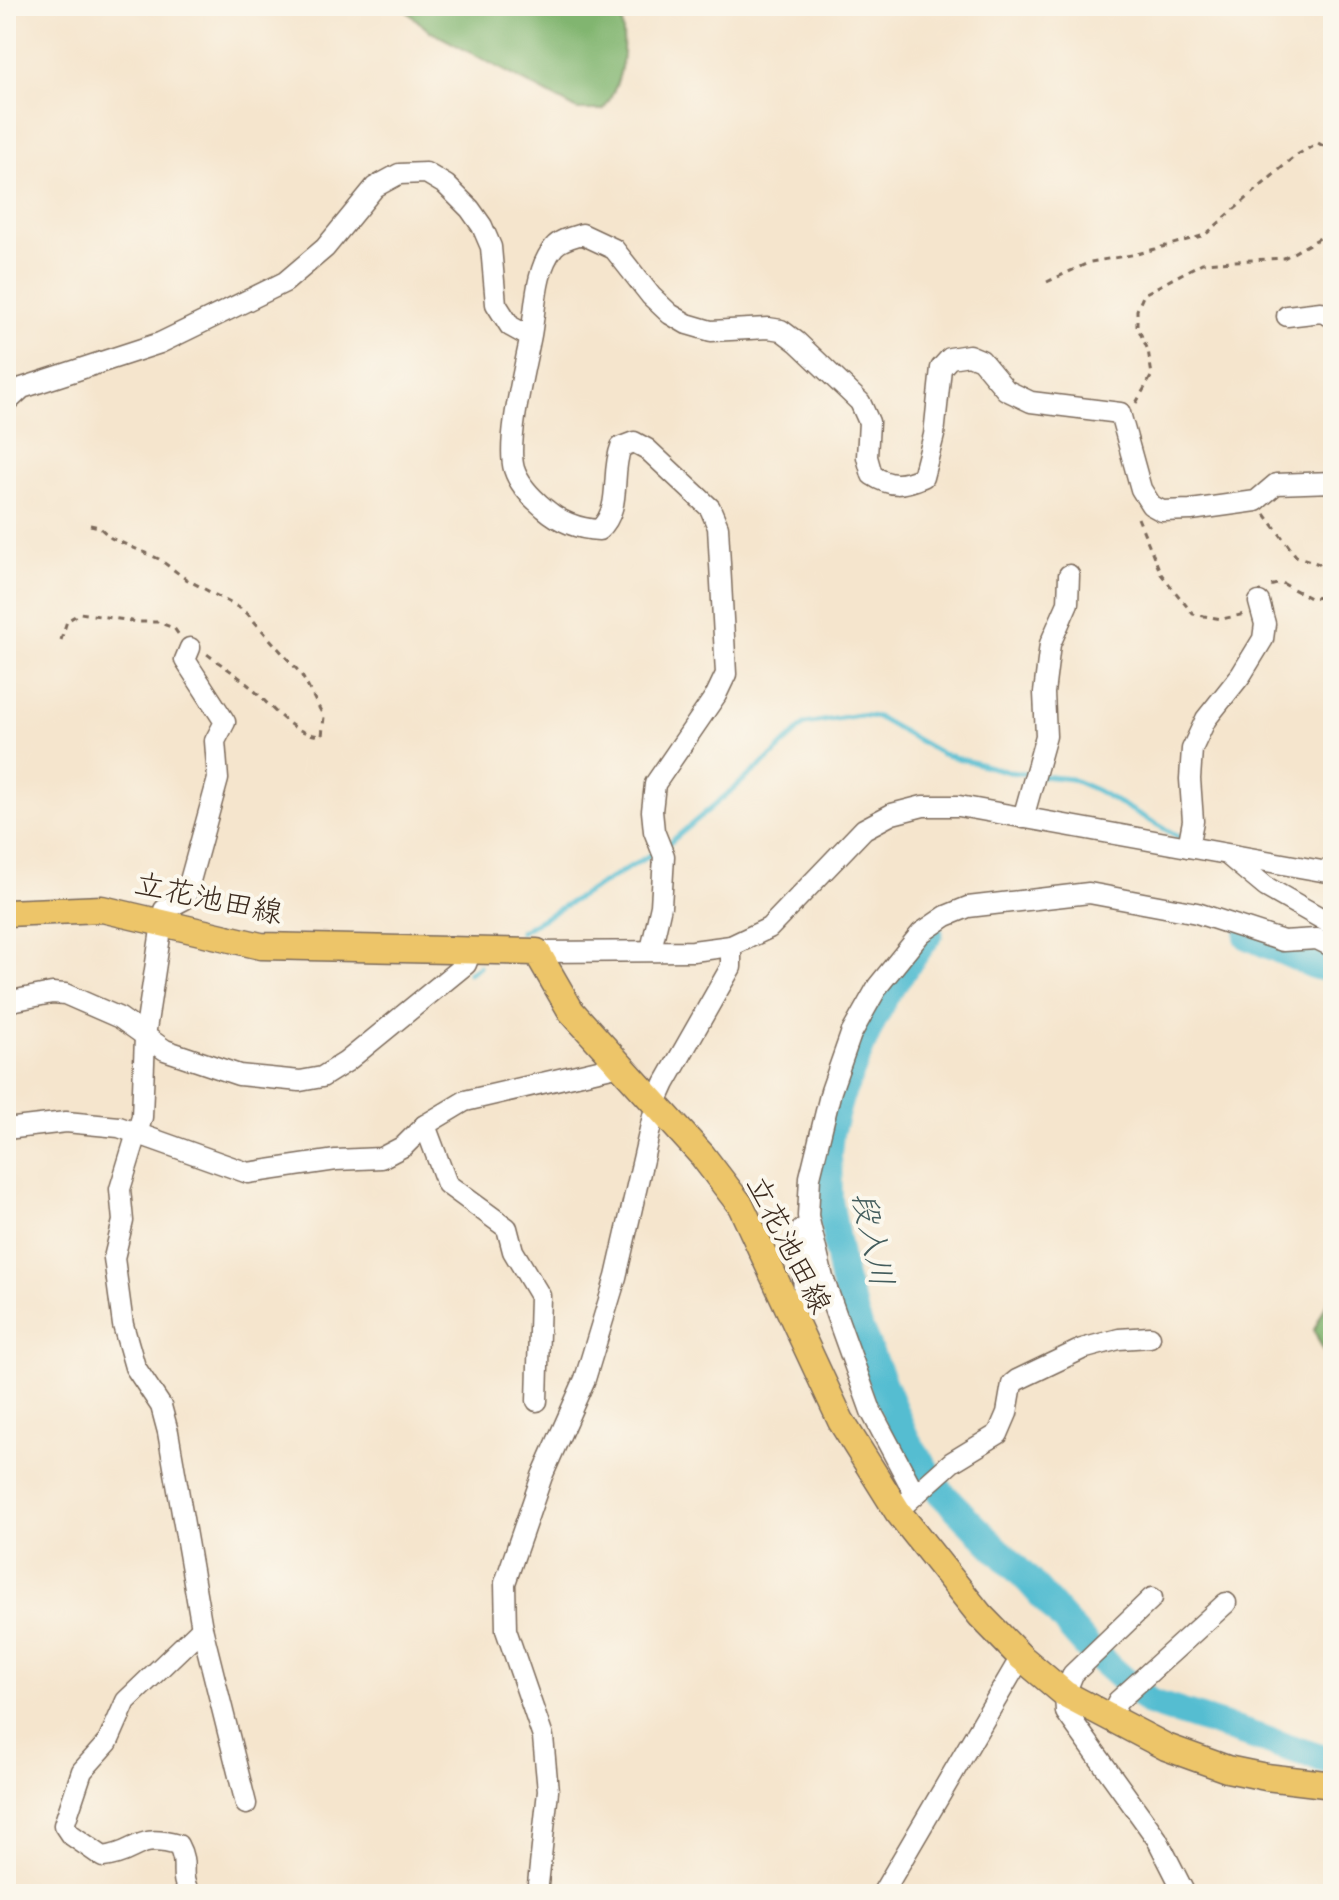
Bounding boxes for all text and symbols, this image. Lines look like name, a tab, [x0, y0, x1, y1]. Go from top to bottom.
street label: 立花池田線	[131, 862, 287, 932]
street label: 立花池田線	[738, 1168, 842, 1320]
water label: 段入川	[843, 1188, 905, 1290]

